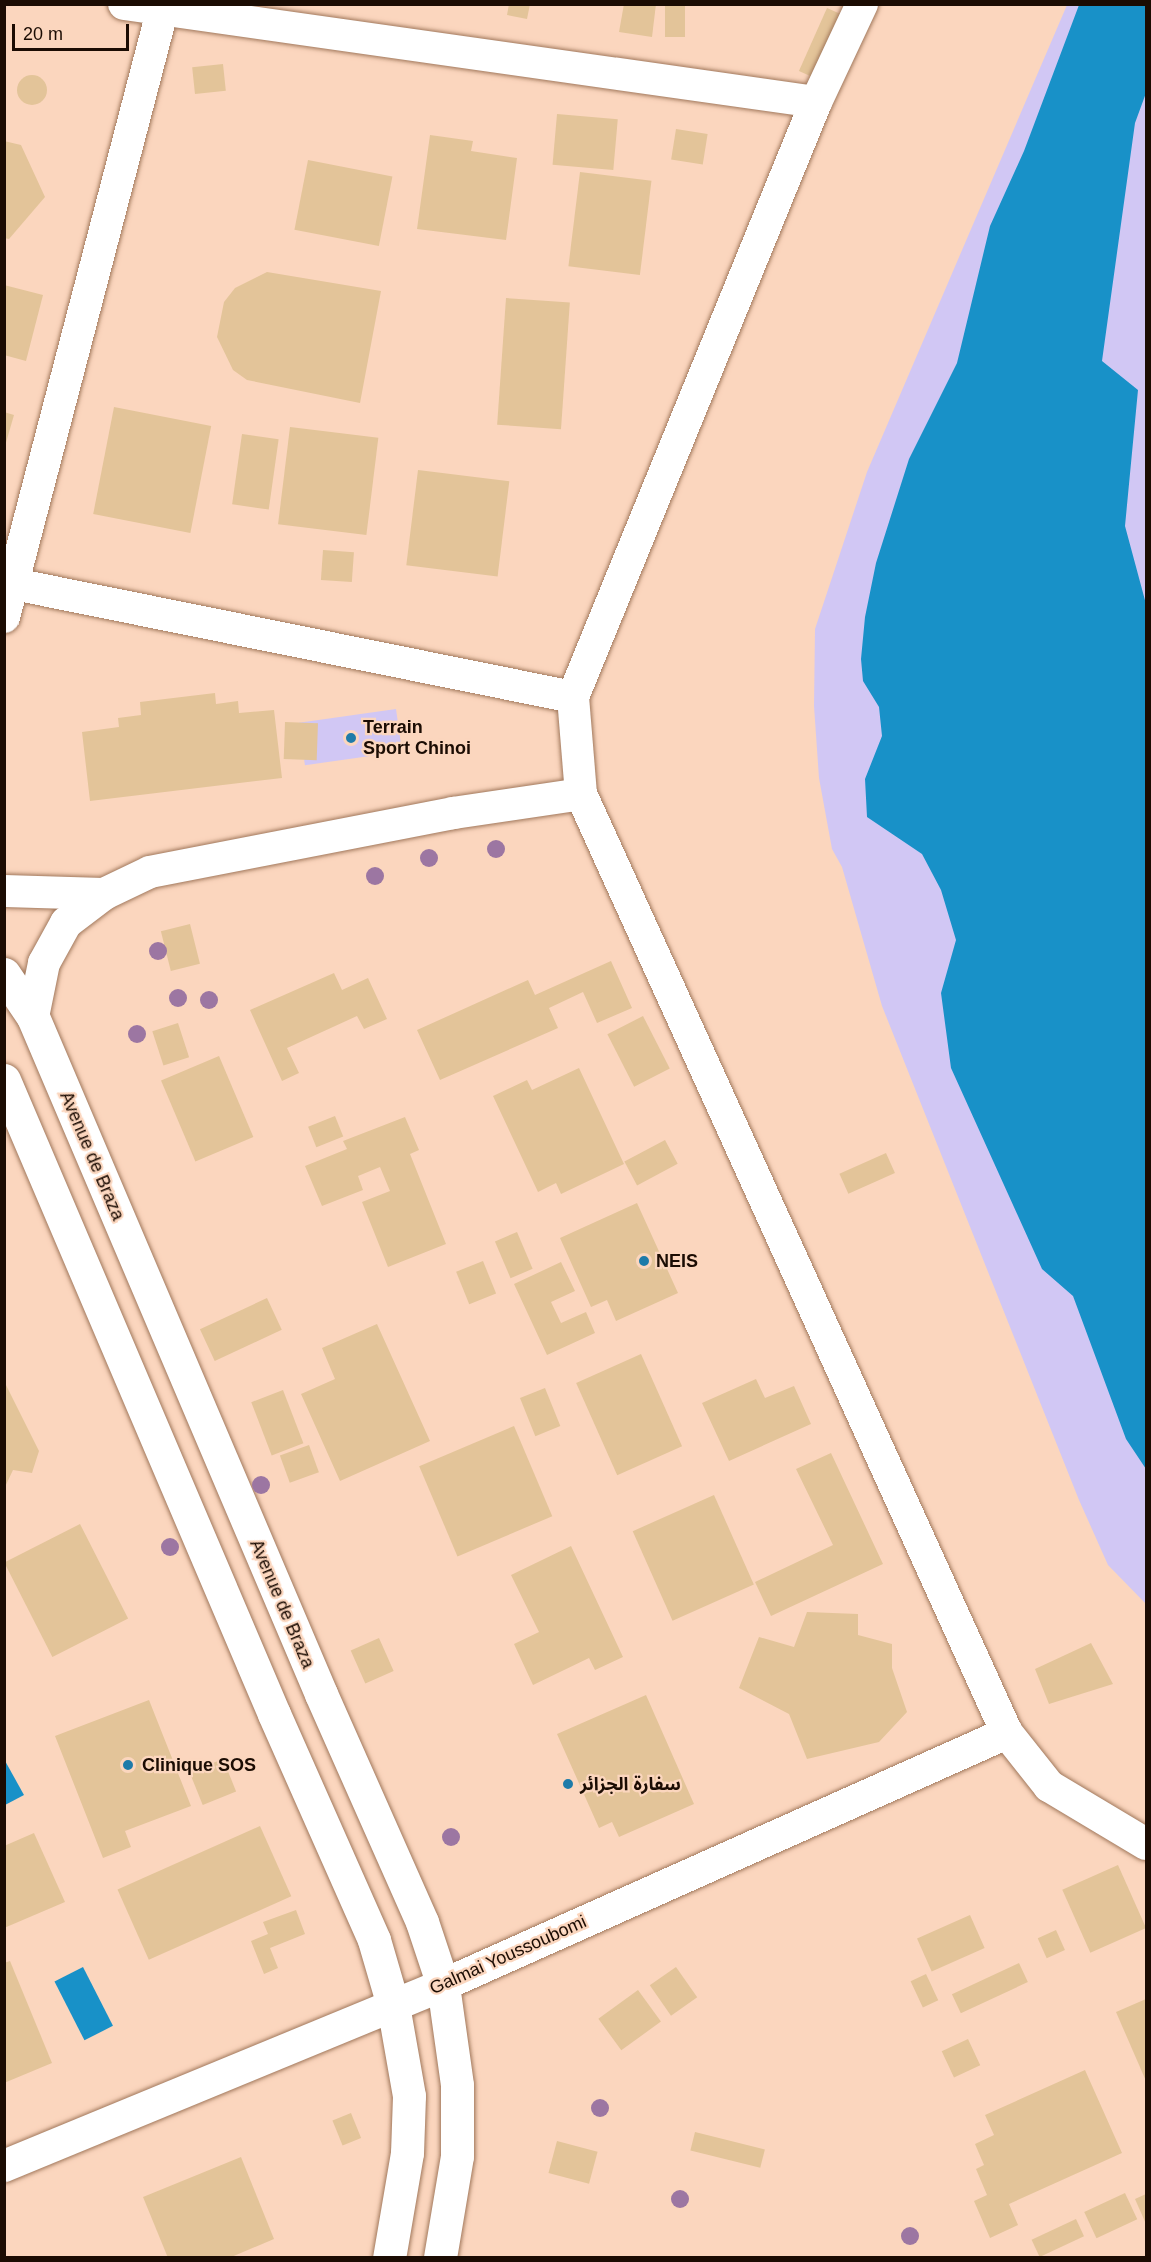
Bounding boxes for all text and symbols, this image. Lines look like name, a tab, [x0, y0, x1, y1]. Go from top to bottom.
scale bar	[15, 12, 132, 50]
text: 20 m	[23, 24, 63, 44]
place label: Terrain Sport Chinoi	[363, 717, 471, 760]
marker: Terrain Sport Chinoi	[344, 731, 358, 745]
street label: Avenue de Braza	[55, 1088, 129, 1224]
place label: NEIS	[656, 1250, 698, 1272]
marker: NEIS	[637, 1254, 651, 1268]
street label: Avenue de Braza	[245, 1536, 319, 1672]
place label: Clinique SOS	[142, 1754, 256, 1776]
marker: Clinique SOS	[119, 1756, 137, 1774]
place label: سفارة الجزائر	[580, 1773, 681, 1795]
marker: سفارة الجزائر	[561, 1777, 575, 1791]
street label: Galmai Youssoubomi	[426, 1911, 590, 1999]

